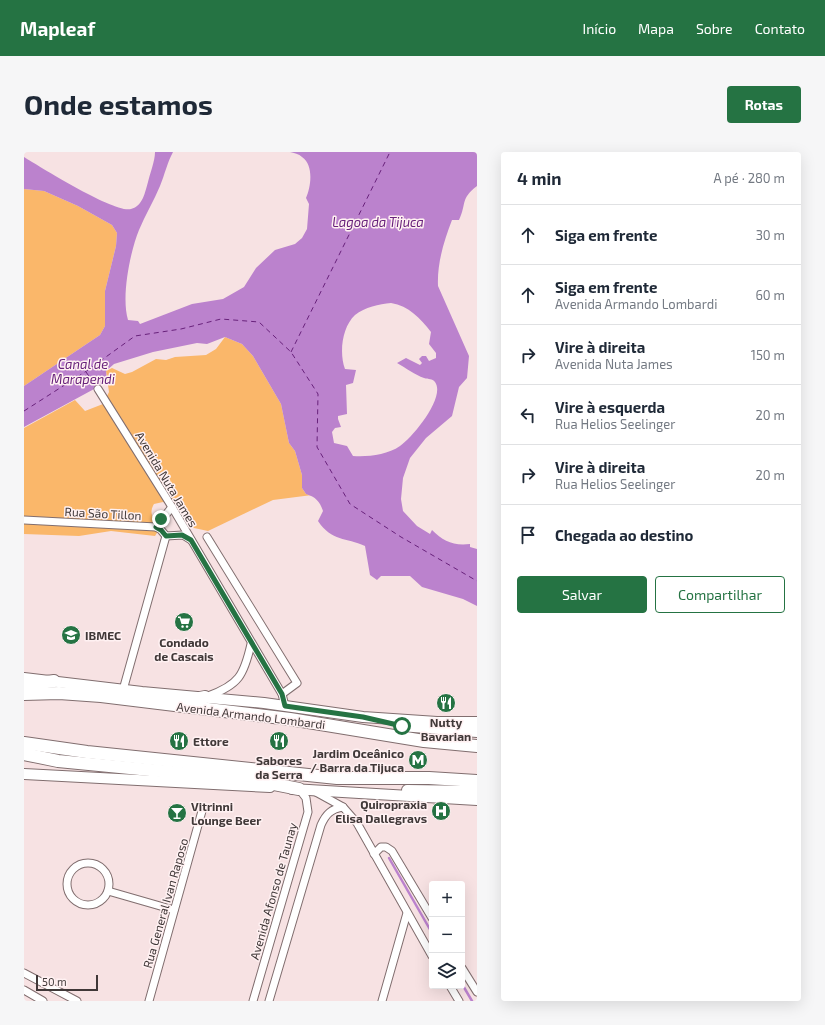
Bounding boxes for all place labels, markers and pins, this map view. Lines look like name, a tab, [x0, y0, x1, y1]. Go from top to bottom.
supermarket icon: Condado de Cascais	[173, 611, 195, 633]
school or university icon: IBMEC	[60, 624, 82, 646]
place label: IBMEC	[85, 628, 121, 642]
place label: Condado de Cascais	[154, 635, 214, 663]
restaurant icon: Nutty Bavarian	[435, 692, 457, 714]
place label: Nutty Bavarian	[421, 715, 471, 743]
restaurant icon: Ettore	[168, 730, 190, 752]
restaurant icon: Sabores da Serra	[268, 730, 290, 752]
place label: Ettore	[193, 734, 229, 748]
place label: Jardim Oceânico / Barra da Tijuca	[310, 746, 404, 775]
metro station icon: Jardim Oceânico / Barra da Tijuca	[407, 749, 429, 771]
place label: Sabores da Serra	[255, 753, 303, 781]
place label: Quiropraxia Elisa Dallegravs	[335, 797, 427, 825]
place label: Vitrinni Lounge Beer	[191, 799, 261, 827]
hospital icon: Quiropraxia Elisa Dallegravs	[430, 800, 452, 822]
bar icon: Vitrinni Lounge Beer	[166, 802, 188, 824]

